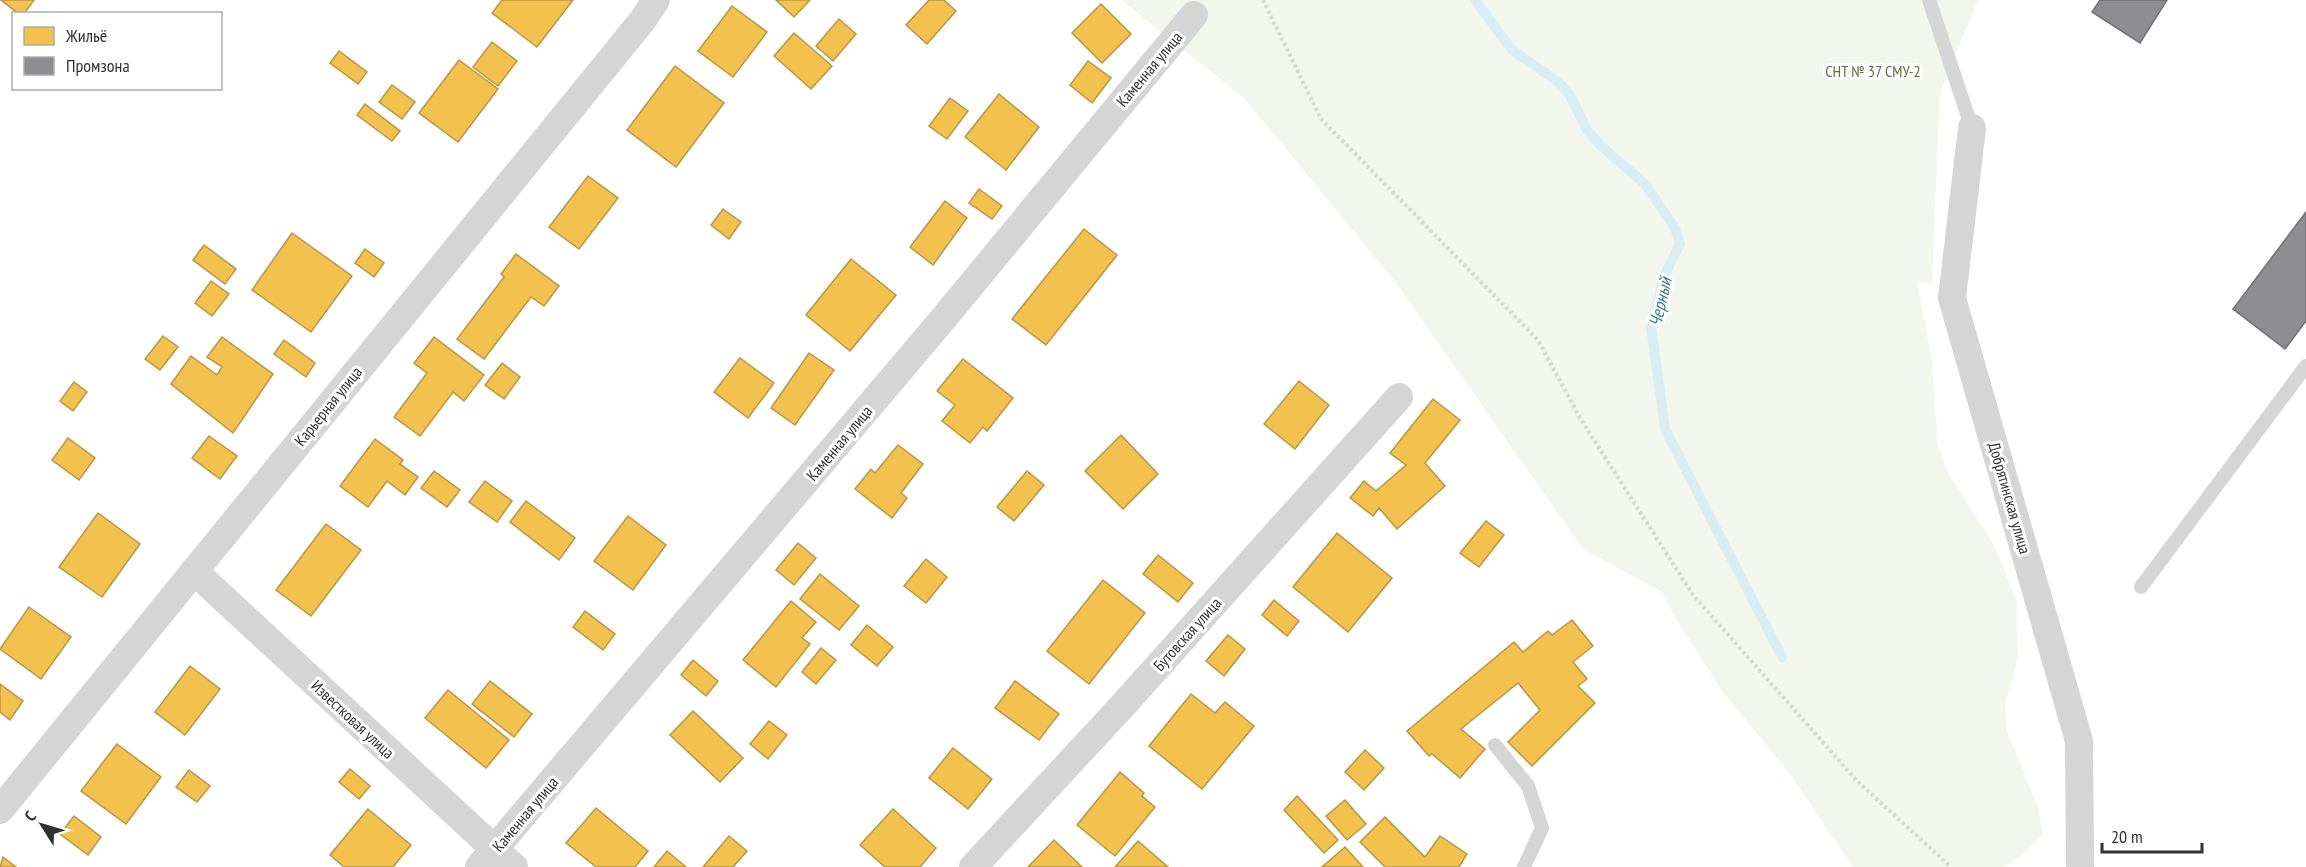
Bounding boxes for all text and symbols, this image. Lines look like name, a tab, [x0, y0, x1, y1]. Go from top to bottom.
legend	[12, 12, 222, 90]
text: Жильё	[65, 24, 107, 47]
street label: Каменная улица	[1112, 27, 1186, 111]
text: Промзона	[66, 54, 130, 77]
park label: СНТ № 37 СМУ-2	[1825, 61, 1921, 81]
water label: Черный	[1643, 273, 1677, 329]
street label: Карьерная улица	[290, 362, 366, 450]
street label: Каменная улица	[802, 401, 876, 485]
street label: Добрятинская улица	[1985, 440, 2035, 556]
street label: Бутовская улица	[1149, 593, 1225, 675]
street label: Известковая улица	[307, 676, 399, 762]
street label: Каменная улица	[488, 772, 562, 856]
north arrow	[12, 795, 72, 855]
text: С	[20, 806, 41, 825]
scale bar	[2102, 816, 2202, 854]
text: 20 m	[2111, 825, 2143, 848]

